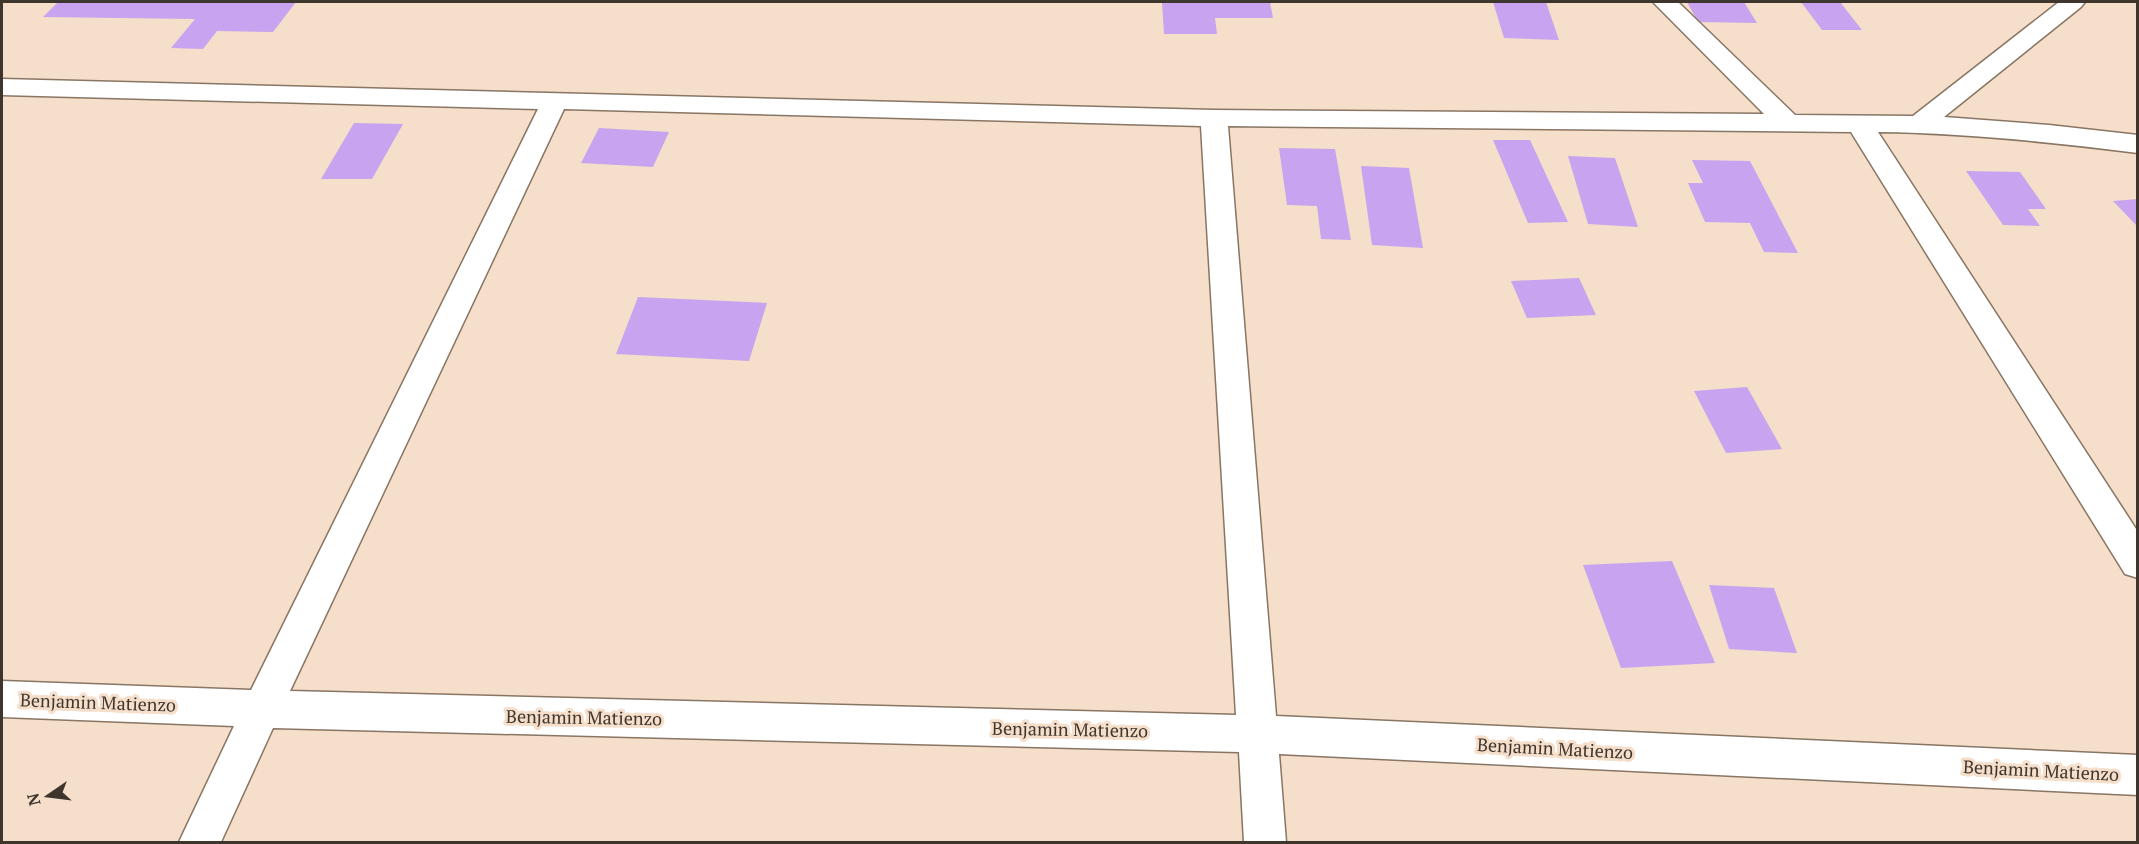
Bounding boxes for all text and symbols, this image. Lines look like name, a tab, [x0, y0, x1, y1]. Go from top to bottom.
street label: Benjamin Matienzo	[20, 687, 176, 717]
street label: Benjamin Matienzo	[506, 704, 662, 730]
street label: Benjamin Matienzo	[992, 716, 1148, 742]
street label: Benjamin Matienzo	[1476, 732, 1634, 764]
street label: Benjamin Matienzo	[1962, 754, 2120, 786]
north arrow	[18, 766, 78, 826]
text: N	[21, 791, 46, 808]

